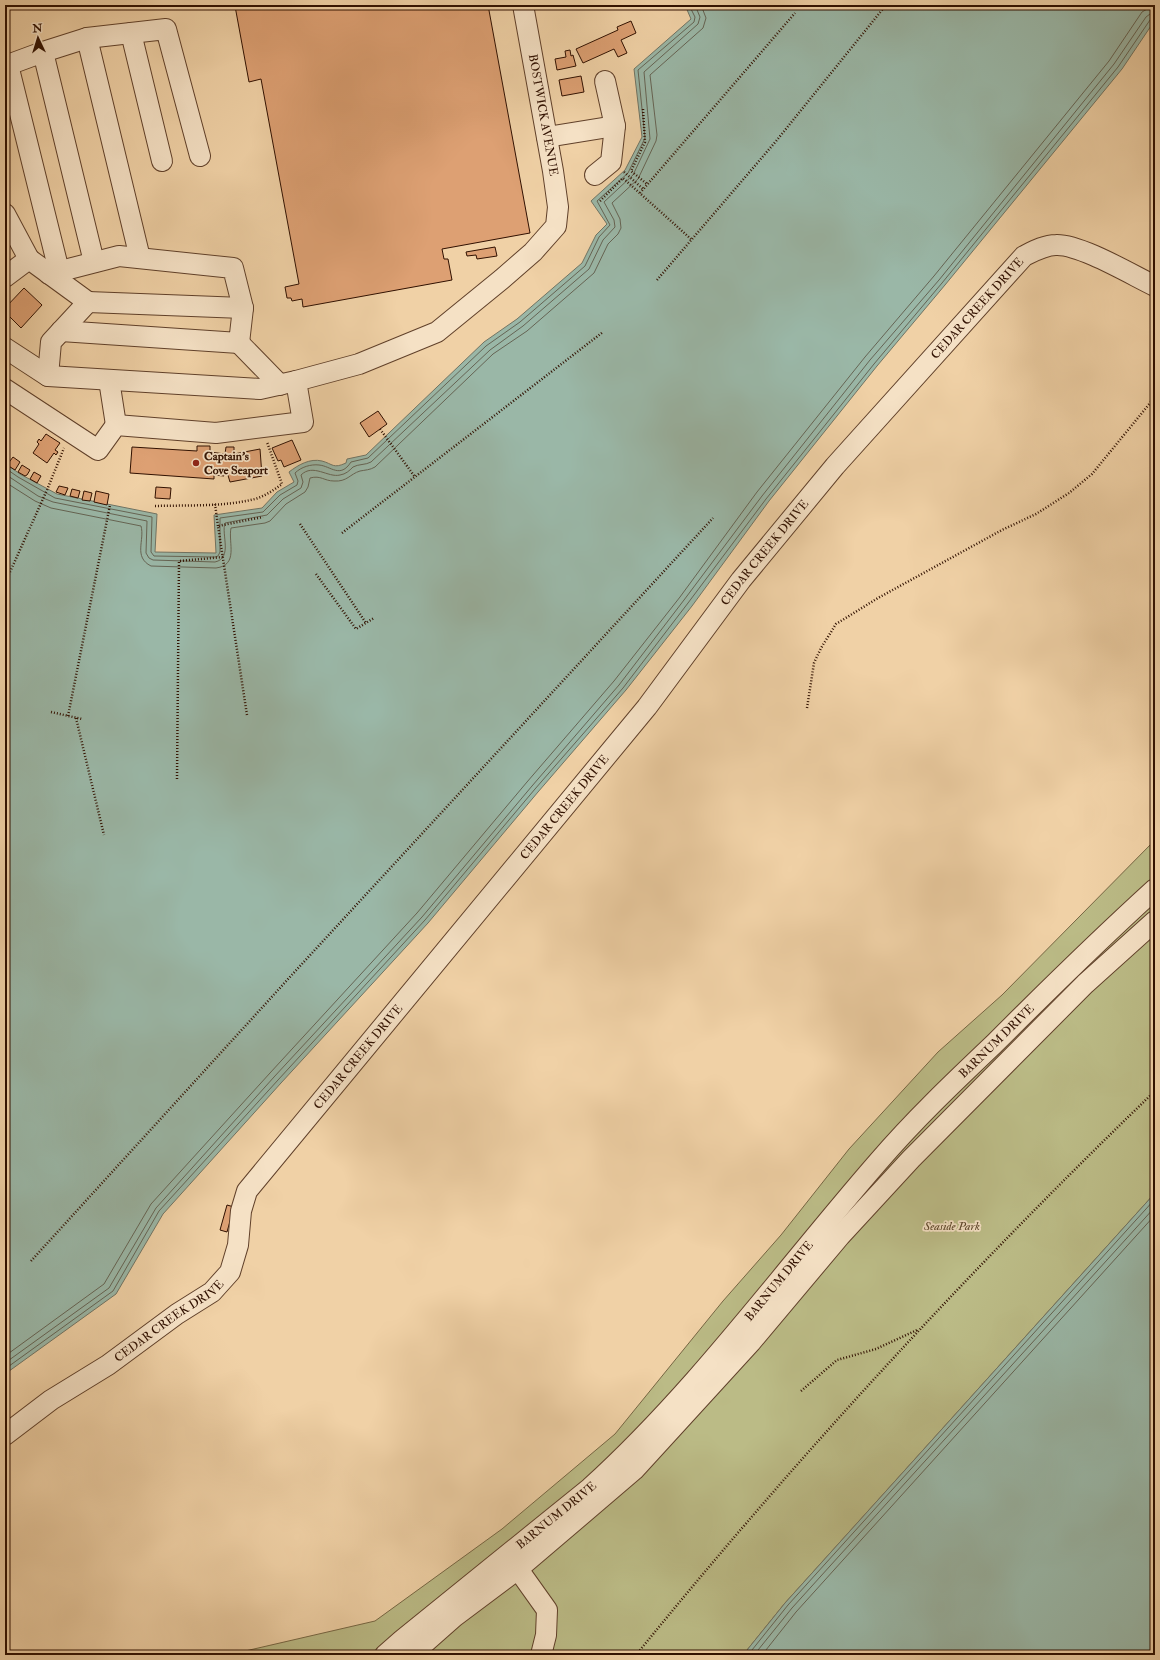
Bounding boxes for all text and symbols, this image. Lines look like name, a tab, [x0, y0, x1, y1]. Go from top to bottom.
north arrow	[18, 18, 58, 58]
text: N	[31, 22, 44, 35]
street label: BOSTWICK AVENUE	[525, 53, 561, 177]
street label: CEDAR CREEK DRIVE	[927, 254, 1027, 362]
place label: Captain's Cove Seaport	[204, 449, 268, 478]
marker: Captain's Cove Seaport	[191, 458, 201, 468]
street label: CEDAR CREEK DRIVE	[717, 496, 812, 608]
street label: CEDAR CREEK DRIVE	[517, 751, 612, 863]
street label: CEDAR CREEK DRIVE	[310, 1001, 406, 1112]
street label: BARNUM DRIVE	[956, 1001, 1037, 1081]
park label: Seaside Park	[923, 1219, 980, 1234]
street label: BARNUM DRIVE	[741, 1237, 816, 1324]
street label: CEDAR CREEK DRIVE	[111, 1276, 227, 1365]
street label: BARNUM DRIVE	[513, 1478, 600, 1552]

